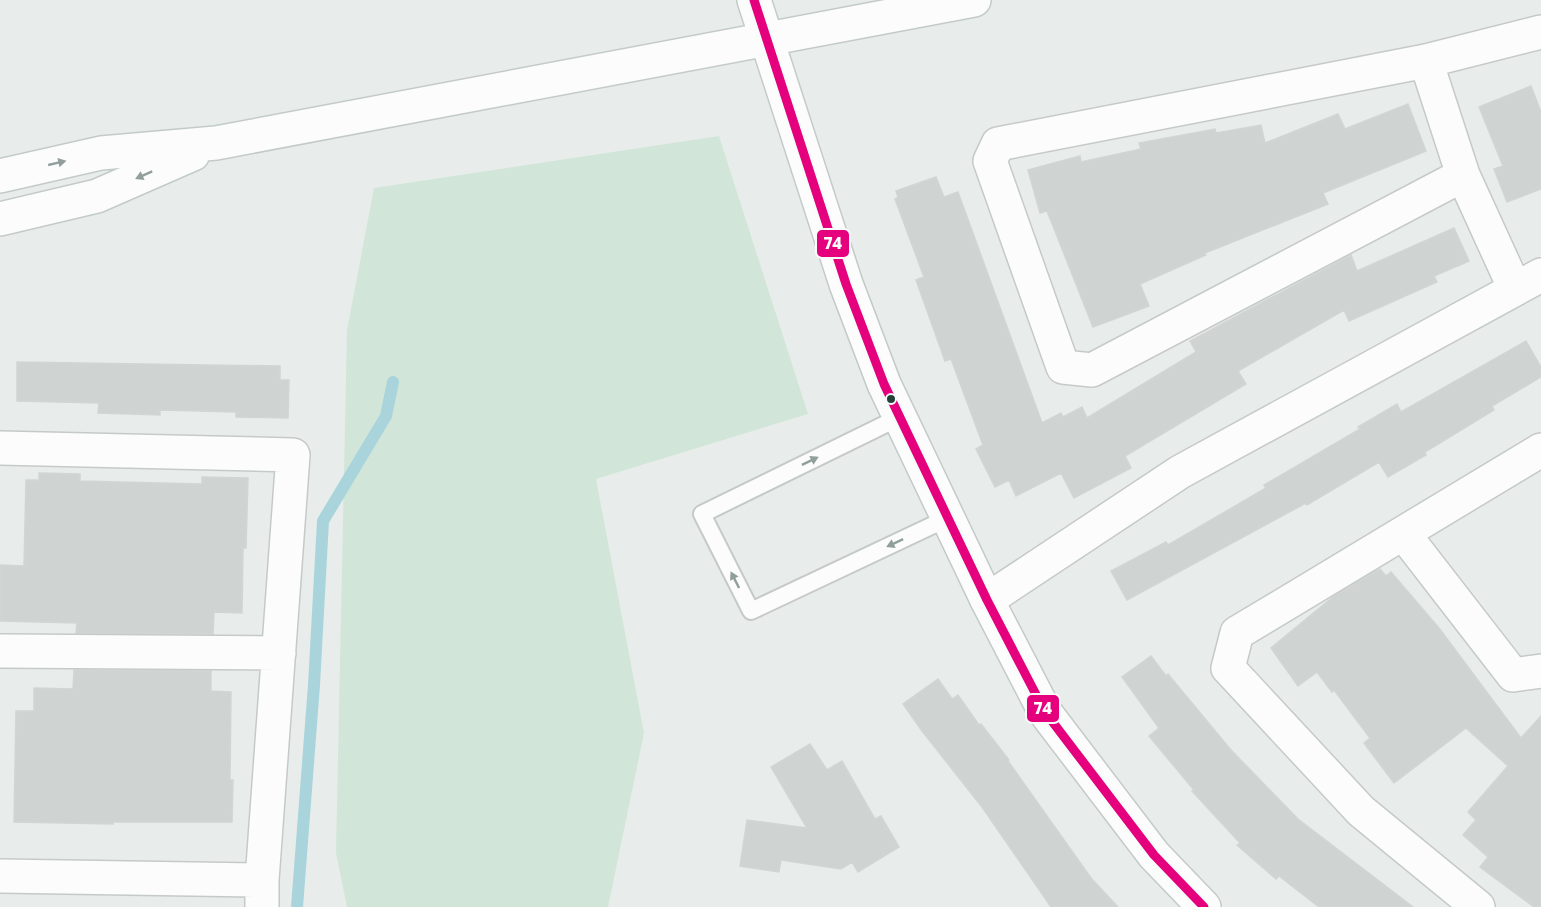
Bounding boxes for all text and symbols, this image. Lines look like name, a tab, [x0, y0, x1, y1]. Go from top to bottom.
one-way arrow	[48, 158, 66, 168]
one-way arrow	[135, 171, 152, 180]
line badge: 74	[816, 229, 850, 258]
text: 74	[824, 233, 842, 253]
unlabelled marker	[885, 393, 897, 405]
one-way arrow	[802, 456, 819, 466]
one-way arrow	[887, 538, 904, 547]
one-way arrow	[730, 571, 740, 588]
line badge: 74	[1026, 694, 1060, 723]
text: 74	[1034, 698, 1052, 718]

